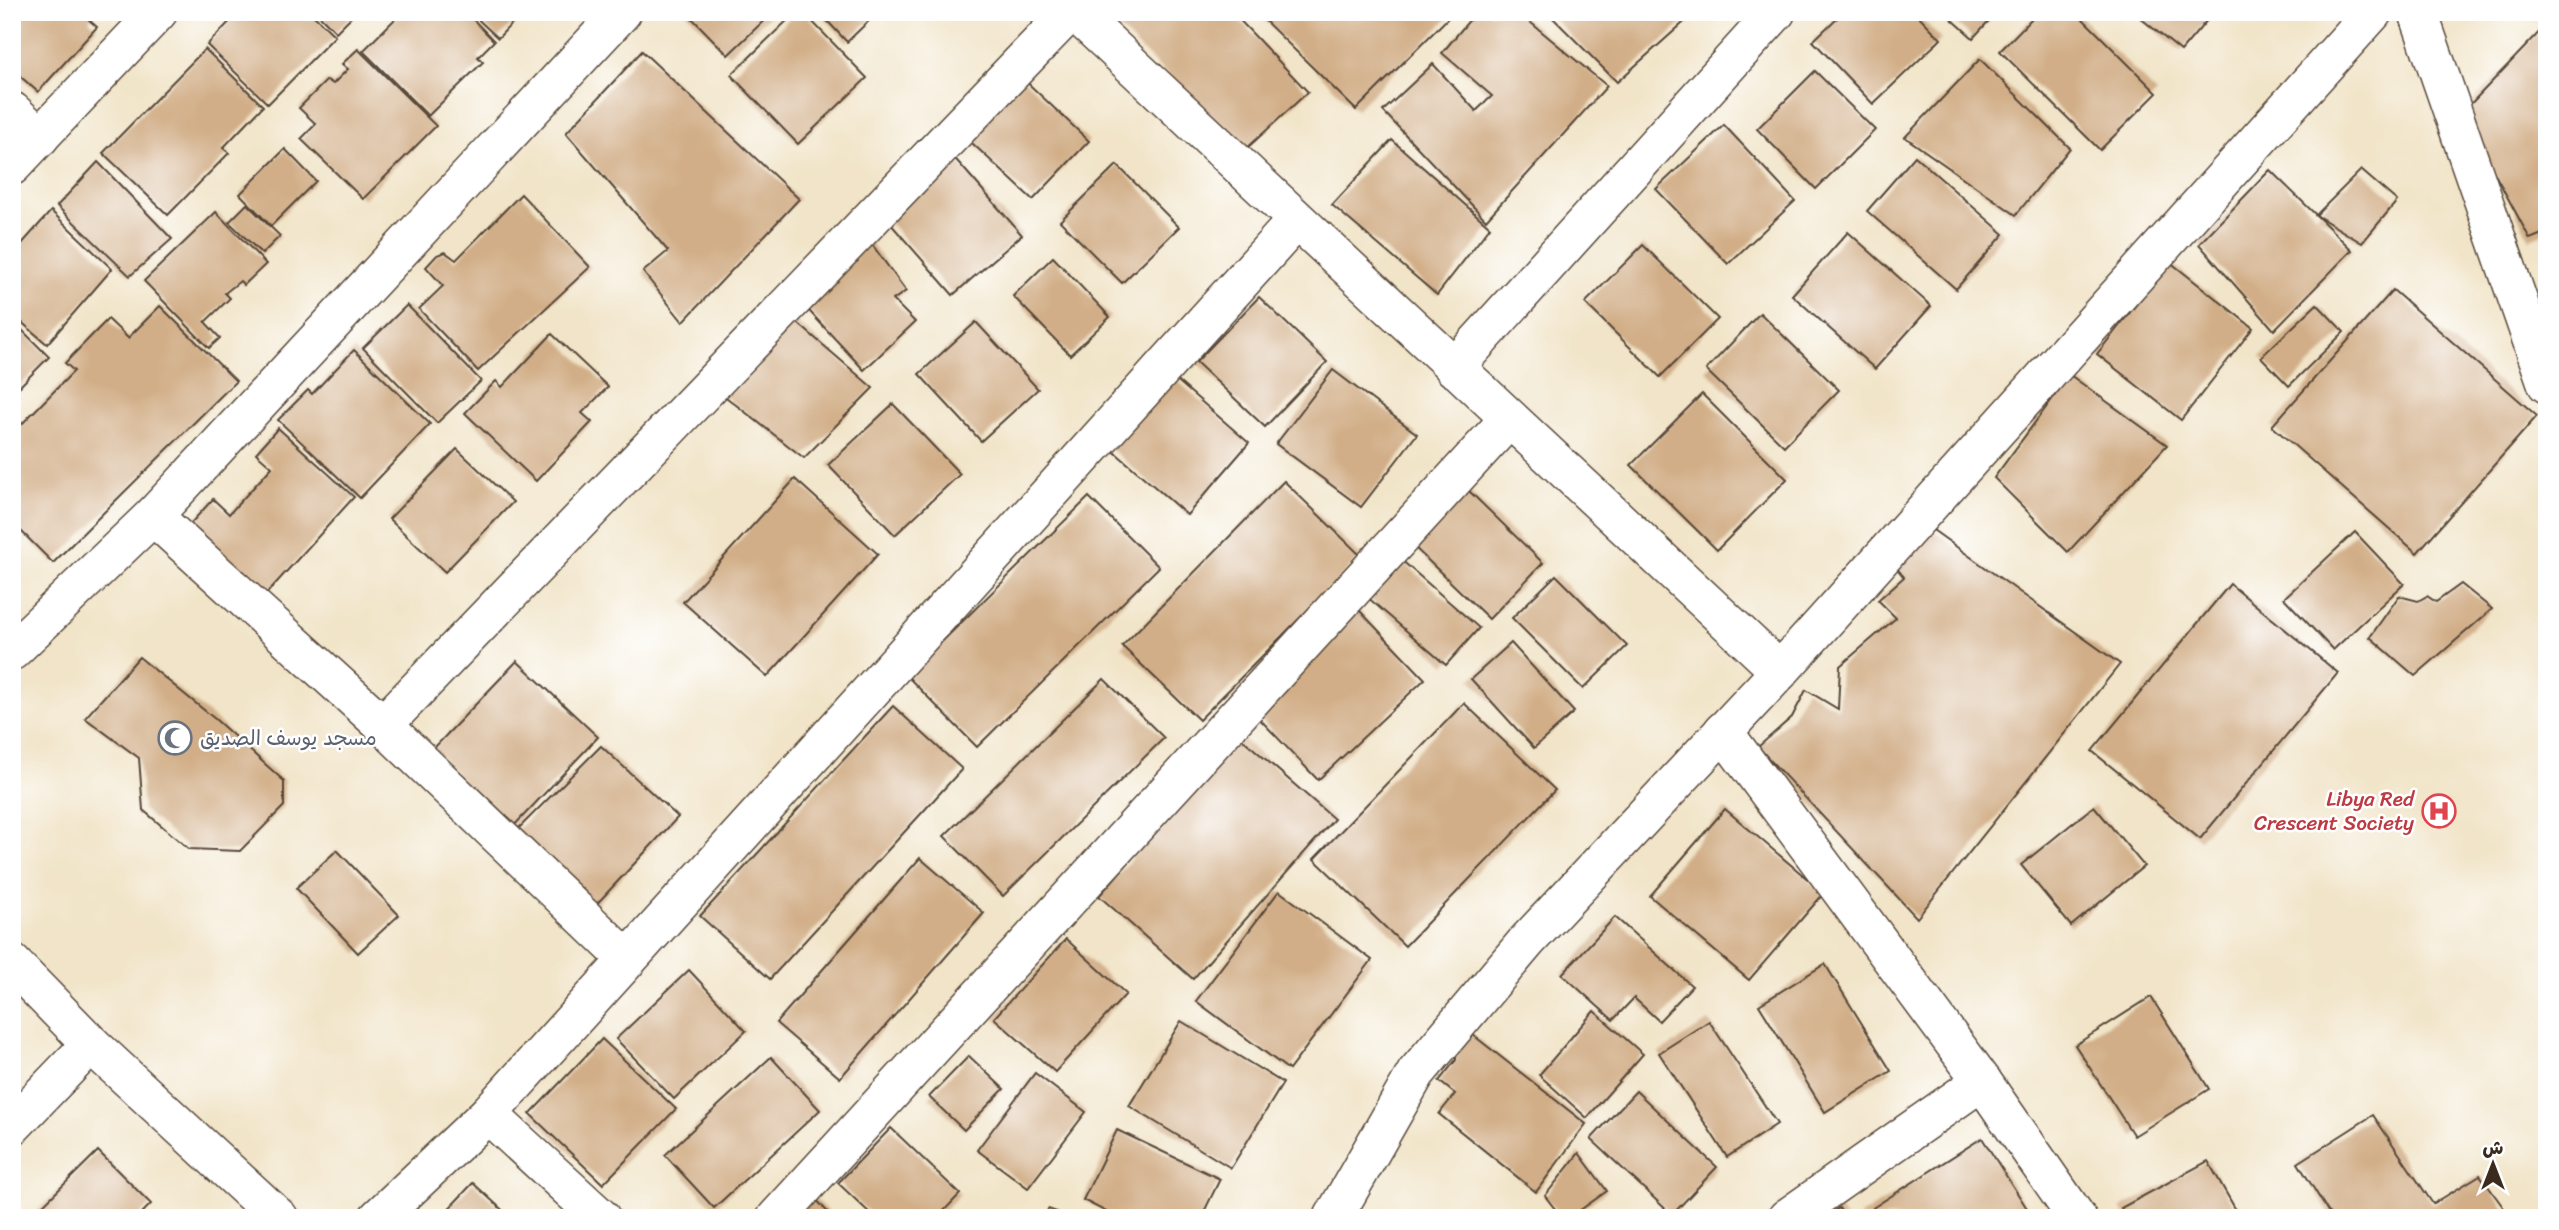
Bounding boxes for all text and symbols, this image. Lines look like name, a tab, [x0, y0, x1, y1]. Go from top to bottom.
mosque icon: مسجد يوسف الصديق	[156, 719, 194, 757]
place label: مسجد يوسف الصديق	[200, 719, 377, 757]
place label: Libya Red Crescent Society	[2254, 780, 2416, 842]
hospital icon: Libya Red Crescent Society	[2420, 792, 2458, 830]
north arrow	[2458, 1128, 2528, 1198]
text: ش	[2483, 1131, 2504, 1164]

